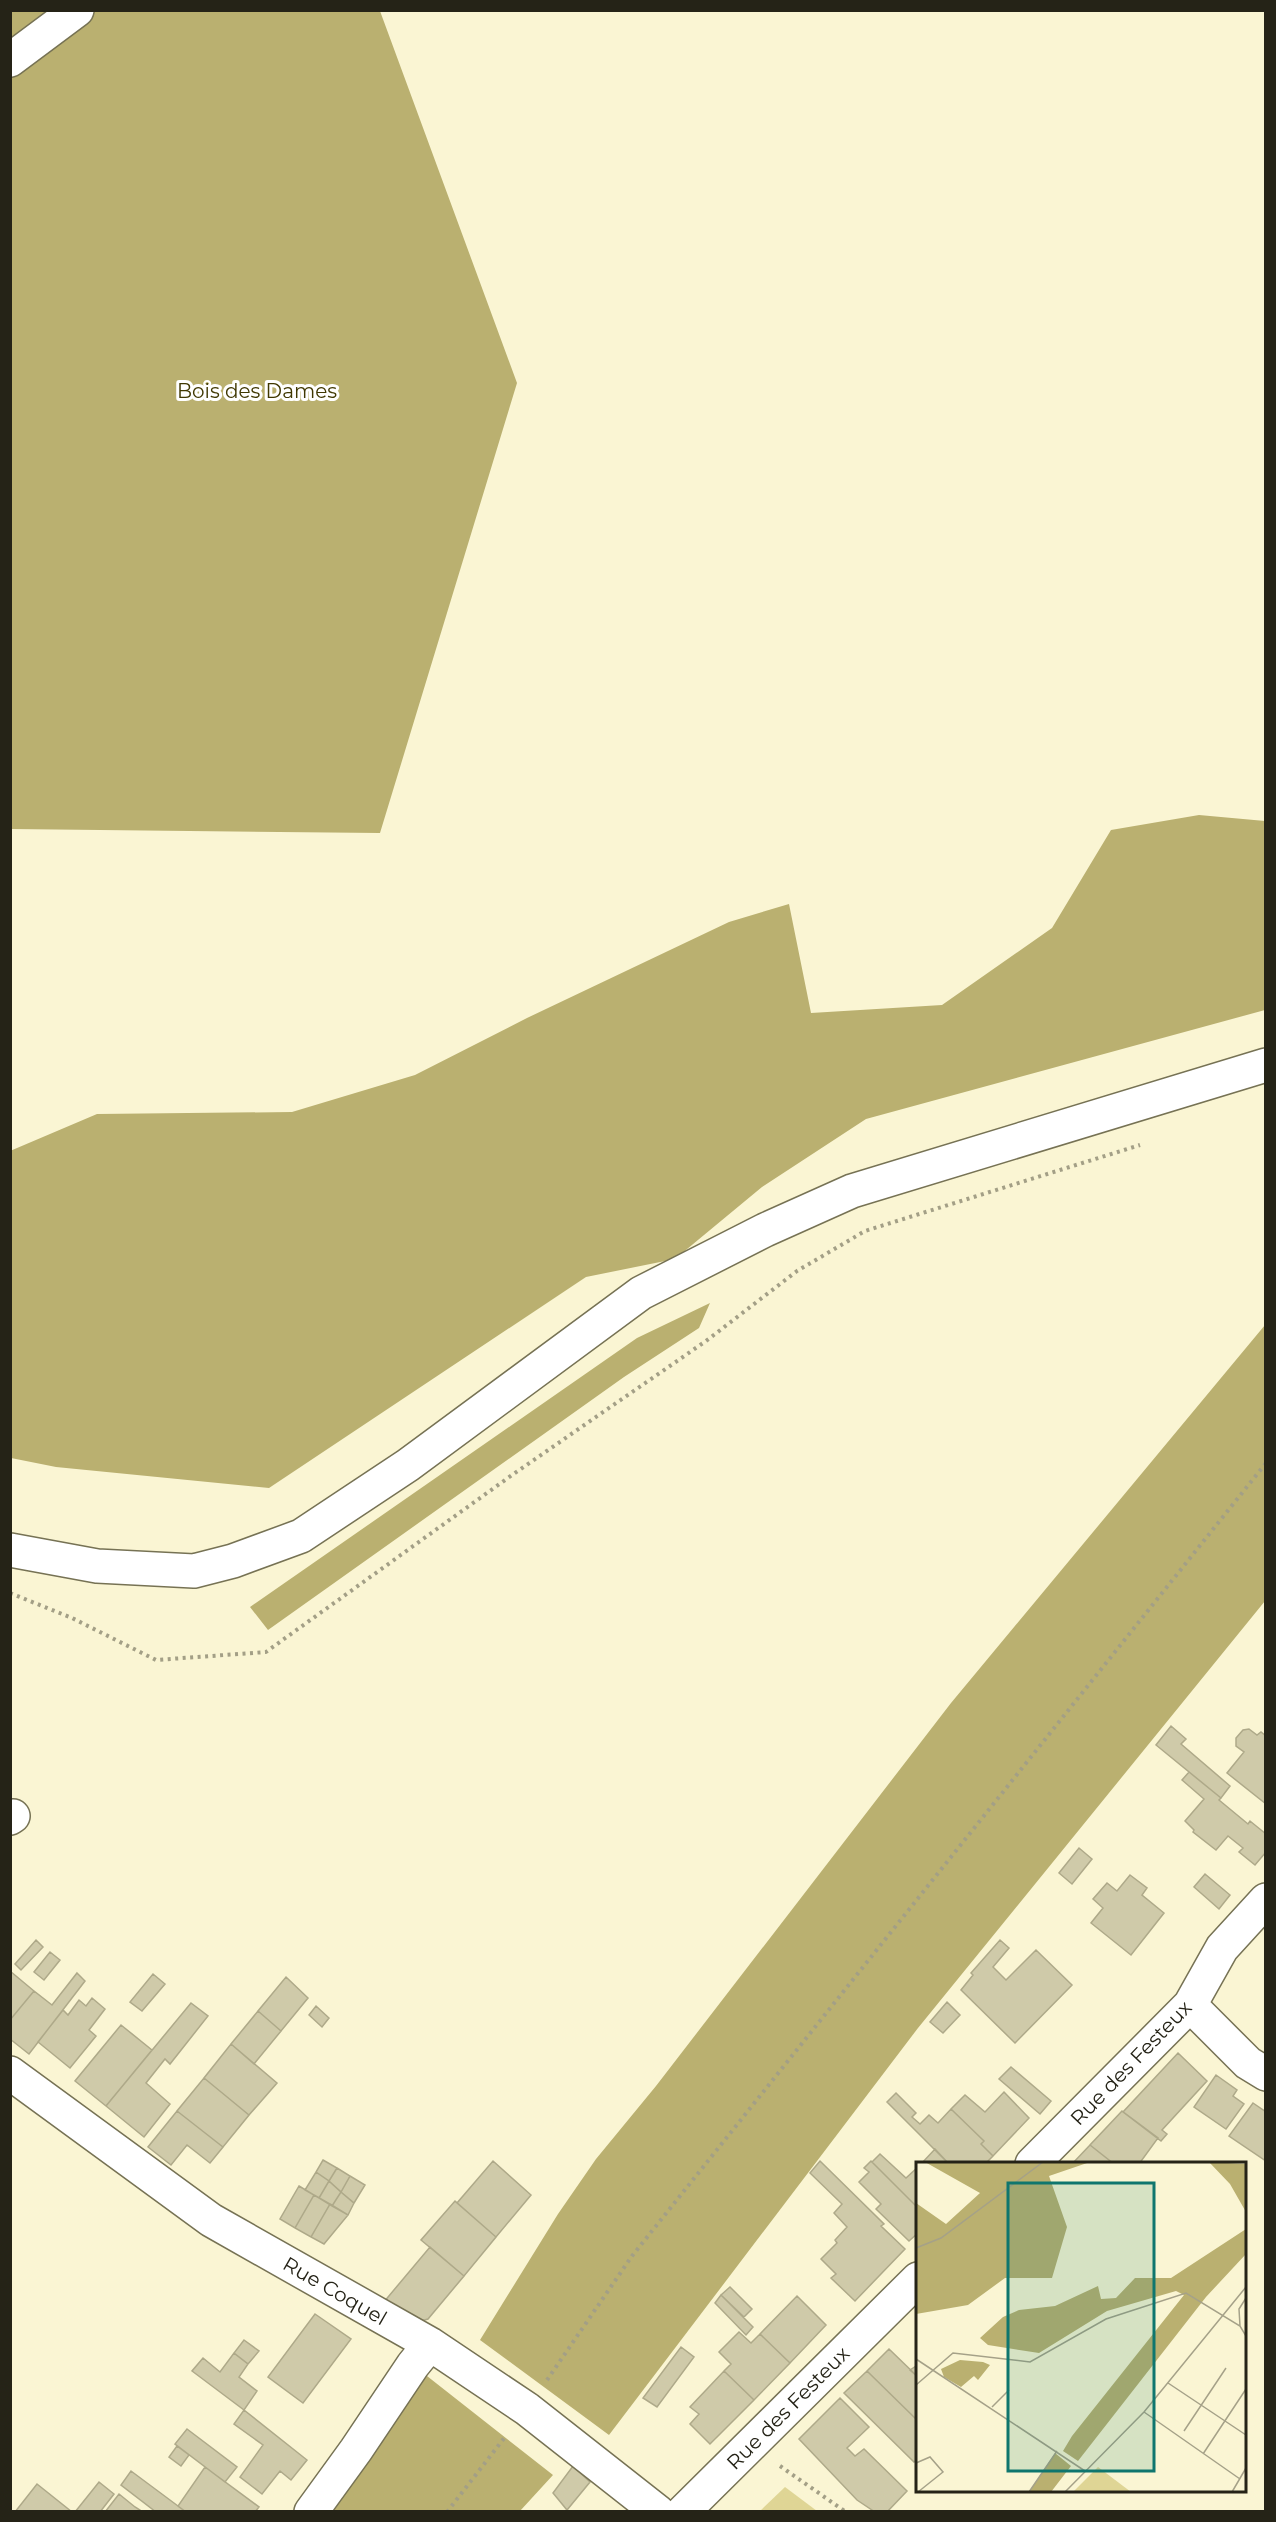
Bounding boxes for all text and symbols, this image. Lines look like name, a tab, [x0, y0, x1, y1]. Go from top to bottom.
park label: Bois des Dames	[177, 379, 337, 403]
street label: Rue des Festeux	[1065, 1995, 1197, 2130]
inset map	[916, 2162, 1246, 2492]
street label: Rue Coquel	[279, 2252, 391, 2330]
street label: Rue des Festeux	[722, 2341, 855, 2474]

